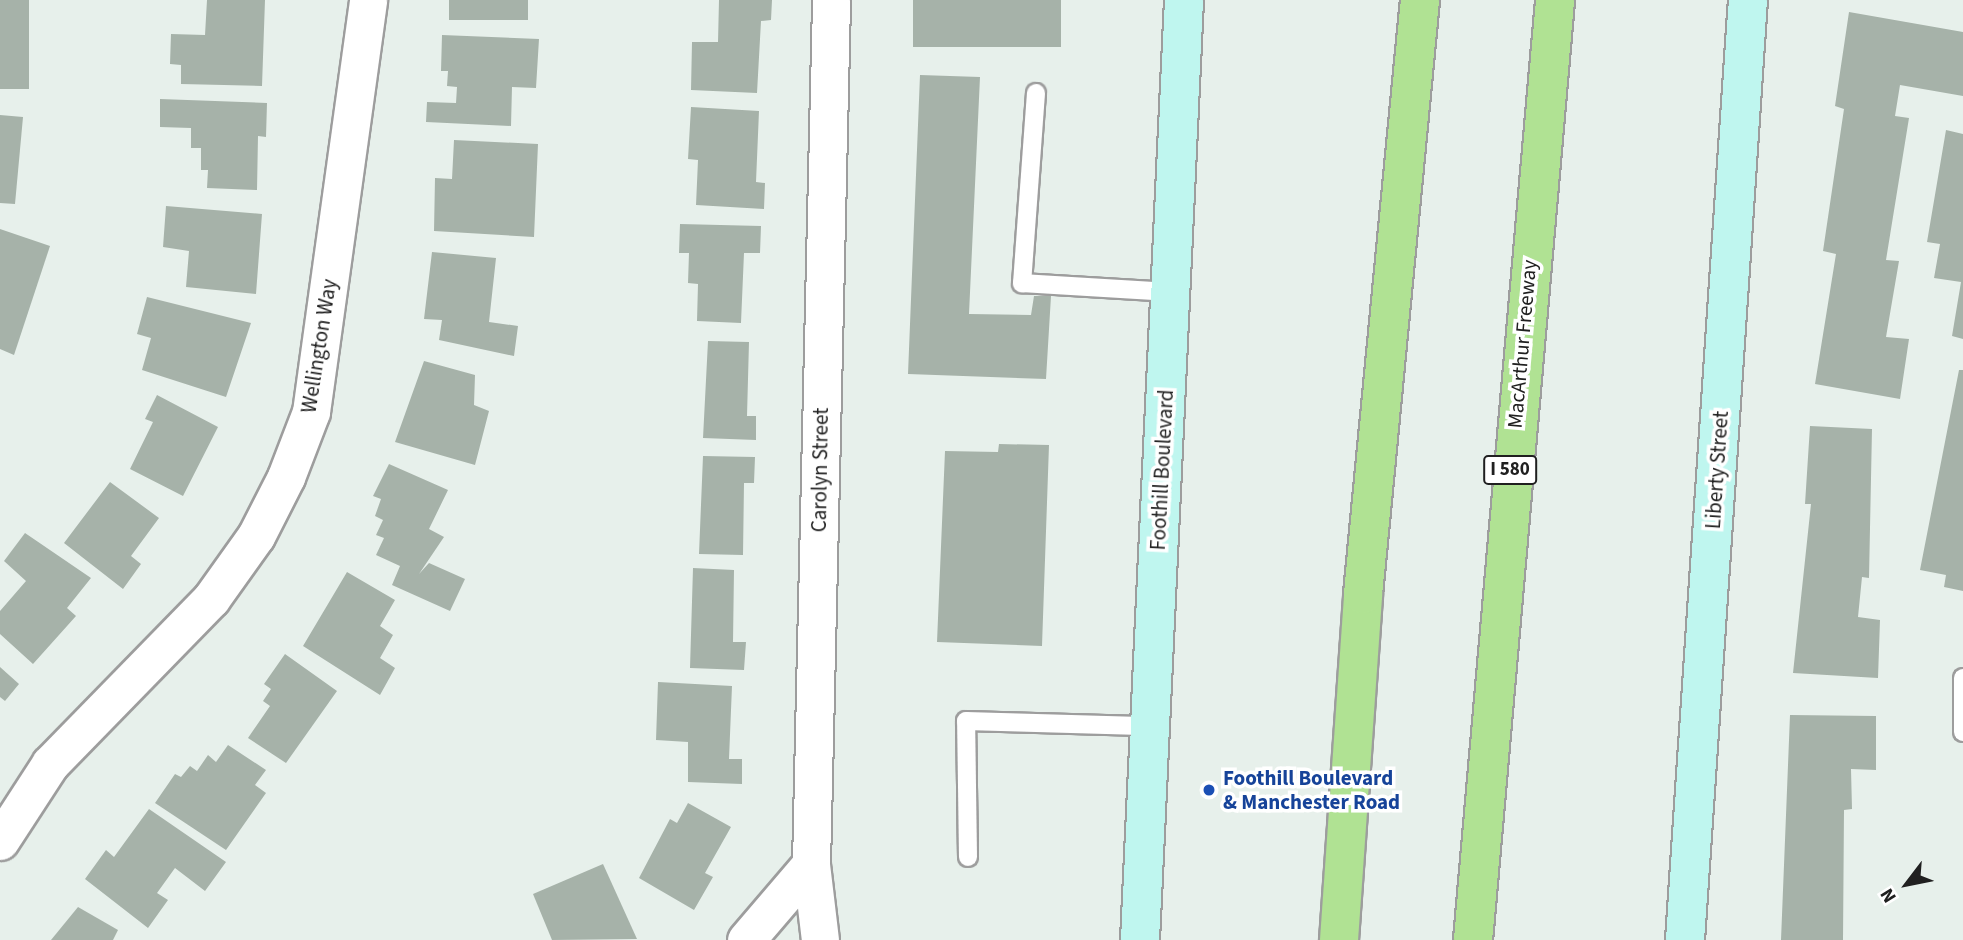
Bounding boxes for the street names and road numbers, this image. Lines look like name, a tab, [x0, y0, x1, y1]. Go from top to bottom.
street label: MacArthur Freeway	[1502, 259, 1542, 429]
street label: Wellington Way	[296, 277, 342, 415]
street label: Foothill Boulevard	[1145, 389, 1179, 551]
street label: Carolyn Street	[806, 408, 834, 532]
street label: Liberty Street	[1700, 410, 1734, 530]
road number: I 580	[1482, 454, 1538, 485]

